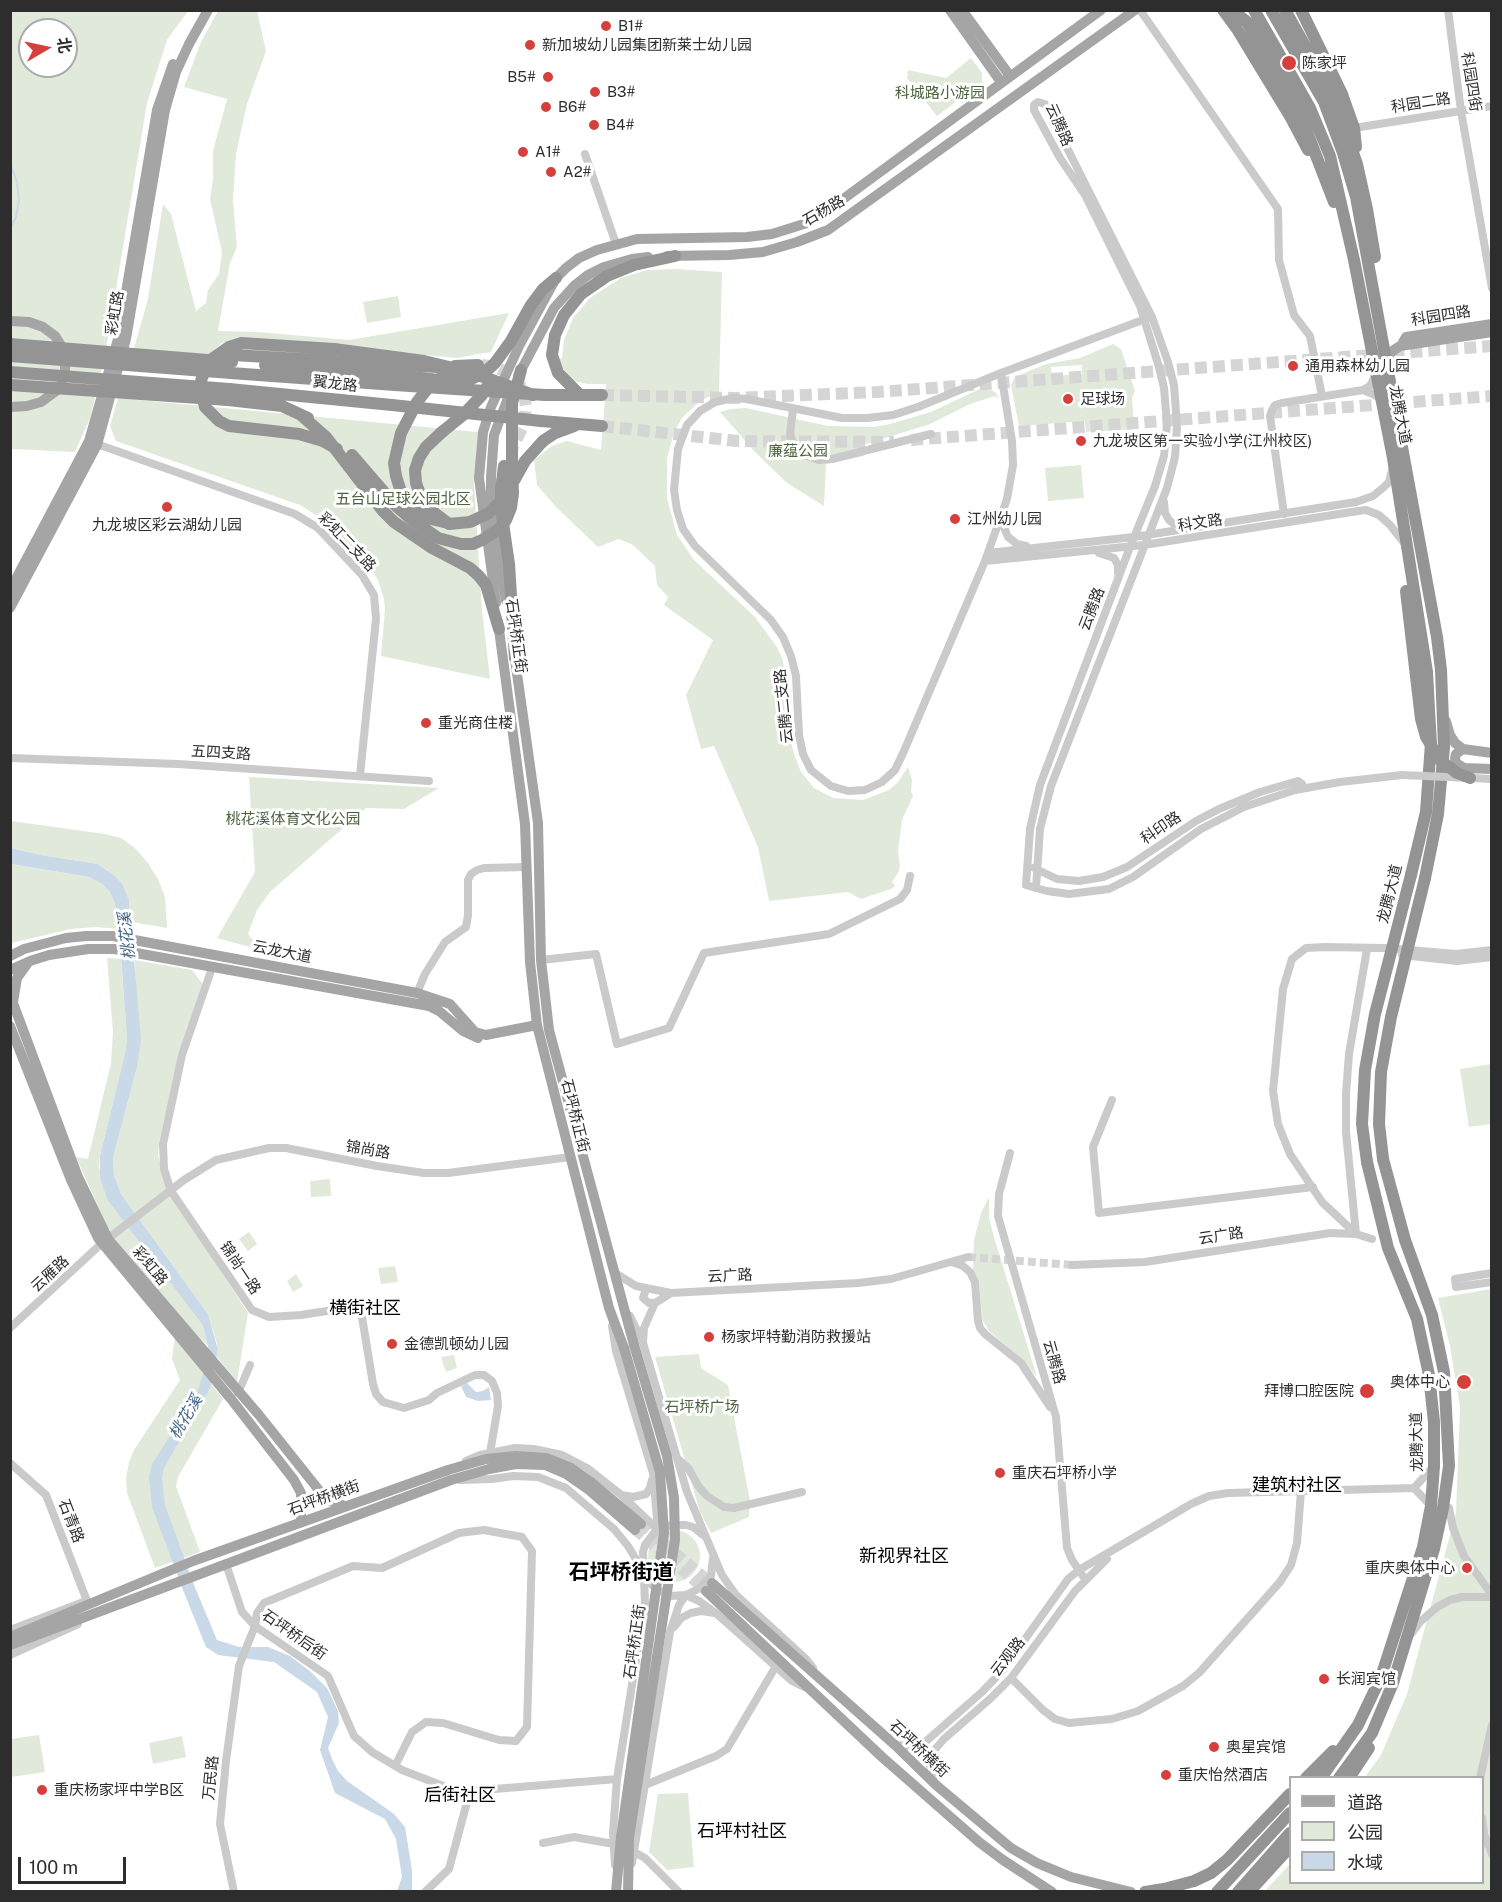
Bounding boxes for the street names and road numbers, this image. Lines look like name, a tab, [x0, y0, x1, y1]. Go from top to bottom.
street label: 科园四街	[1457, 51, 1485, 113]
street label: 科园二路	[1390, 89, 1452, 117]
street label: 云腾路	[1042, 101, 1076, 149]
street label: 石杨路	[800, 192, 848, 230]
street label: 彩虹路	[102, 289, 128, 337]
street label: 科园四路	[1410, 302, 1472, 330]
street label: 翼龙路	[312, 373, 358, 395]
street label: 龙腾大道	[1385, 384, 1415, 446]
street label: 彩虹二支路	[314, 509, 380, 575]
street label: 科文路	[1176, 511, 1224, 535]
street label: 云腾路	[1076, 585, 1108, 633]
street label: 石坪桥正街	[502, 598, 530, 674]
street label: 云腾二支路	[771, 668, 797, 744]
street label: 五四支路	[191, 742, 251, 764]
street label: 科印路	[1137, 808, 1185, 848]
street label: 龙腾大道	[1374, 863, 1406, 925]
street label: 云龙大道	[251, 937, 313, 967]
street label: 石坪桥正街	[557, 1077, 593, 1155]
street label: 锦尚路	[344, 1137, 392, 1163]
street label: 云广路	[1197, 1224, 1245, 1248]
street label: 锦尚一路	[216, 1238, 264, 1298]
street label: 彩虹路	[129, 1243, 171, 1289]
street label: 云雁路	[27, 1252, 73, 1296]
street label: 云广路	[707, 1266, 753, 1286]
street label: 云腾路	[1039, 1338, 1069, 1386]
street label: 龙腾大道	[1407, 1412, 1427, 1472]
street label: 石坪桥横街	[286, 1477, 362, 1519]
street label: 石青路	[55, 1497, 87, 1545]
street label: 石坪桥正街	[621, 1604, 649, 1680]
street label: 石坪桥后街	[258, 1606, 330, 1664]
street label: 云观路	[987, 1634, 1029, 1680]
street label: 石坪桥横街	[885, 1717, 953, 1781]
street label: 万民路	[200, 1755, 222, 1801]

